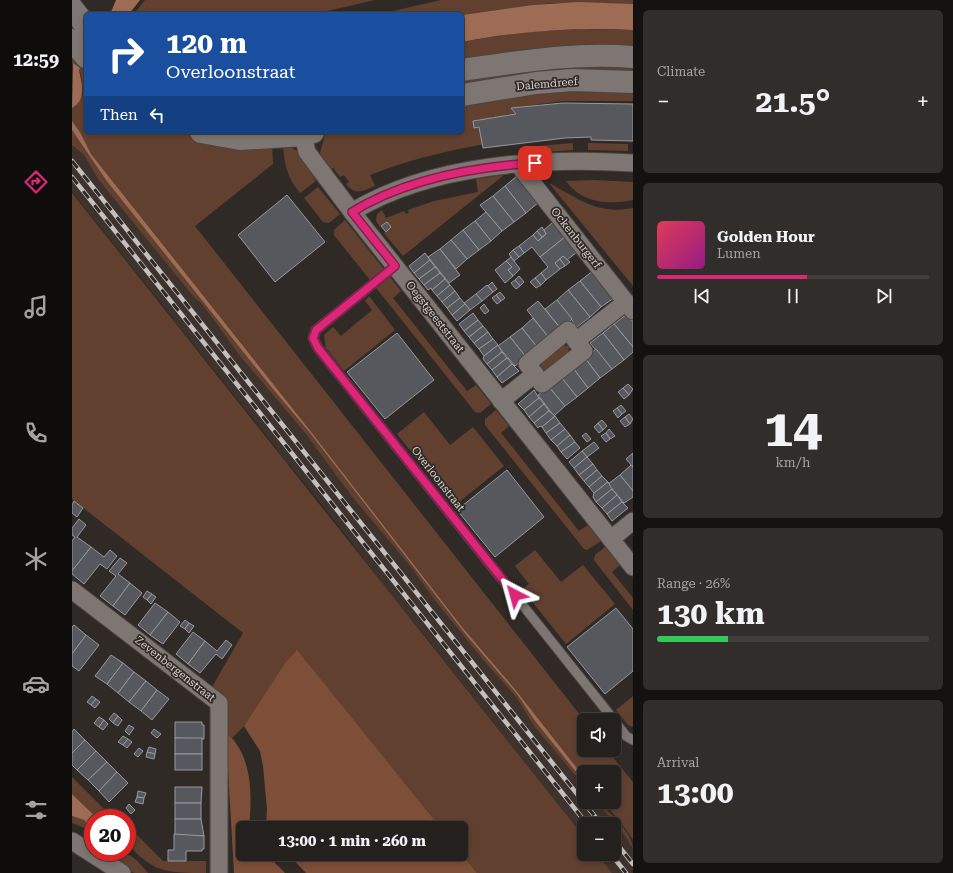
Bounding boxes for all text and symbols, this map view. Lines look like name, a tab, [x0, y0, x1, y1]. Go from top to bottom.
text: 120 m	[166, 27, 247, 60]
icon: right	[100, 28, 152, 80]
text: 12:59	[13, 49, 59, 70]
text: Overloonstraat	[166, 61, 295, 82]
text: Climate	[657, 64, 705, 79]
street label: Dalemdreef	[516, 75, 579, 93]
text: 21.5°	[756, 84, 830, 119]
text: −	[657, 89, 669, 114]
text: +	[917, 89, 929, 114]
icon: left	[146, 104, 168, 126]
text: Then	[100, 106, 138, 124]
pin	[518, 146, 552, 180]
icon: arrive	[524, 152, 546, 174]
icon: directions	[22, 168, 50, 196]
street label: Ockenburgerf	[548, 205, 604, 272]
text: Golden Hour	[717, 228, 815, 246]
text: Lumen	[717, 246, 761, 261]
street label: Oegstgeeststraat	[403, 279, 467, 355]
icon: previous	[691, 285, 713, 307]
icon: pause	[782, 285, 804, 307]
icon: next	[873, 285, 895, 307]
icon: music	[22, 293, 50, 321]
text: 14	[764, 398, 822, 459]
icon: phone	[22, 419, 50, 447]
street label: Overloonstraat	[409, 444, 467, 514]
text: km/h	[776, 455, 810, 470]
icon: climate	[22, 545, 50, 573]
position arrow	[494, 574, 536, 616]
text: Range · 26%	[657, 576, 730, 591]
text: 130 km	[657, 596, 765, 631]
street label: Zevenbergenstraat	[132, 634, 218, 704]
icon: car	[22, 670, 50, 698]
map controls	[577, 713, 621, 861]
button: sound	[577, 713, 621, 757]
text: Arrival	[657, 755, 699, 770]
button: +	[577, 765, 621, 809]
text: 13:00	[657, 775, 734, 810]
icon: filters	[22, 796, 50, 824]
speed limit sign: 20	[84, 809, 136, 861]
button: −	[577, 817, 621, 861]
text: 13:00 · 1 min · 260 m	[278, 832, 426, 850]

